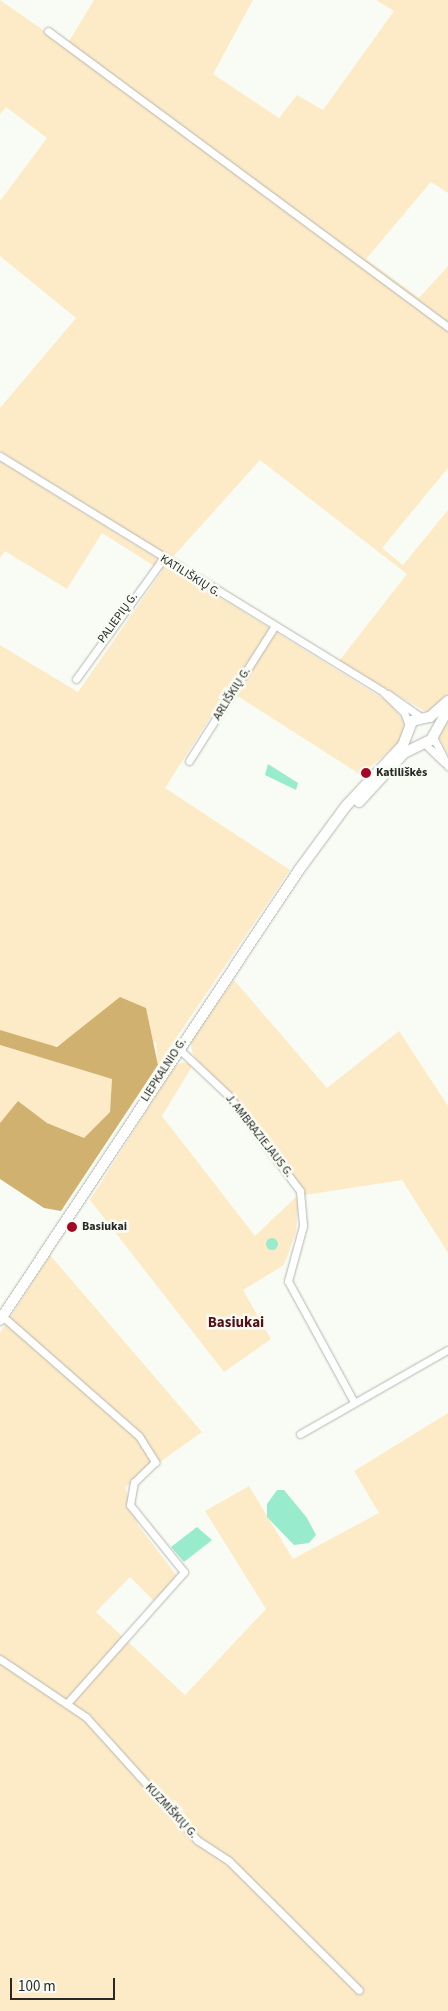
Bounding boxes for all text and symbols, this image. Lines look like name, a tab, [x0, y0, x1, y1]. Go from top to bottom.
street label: KATILIŠKIŲ G.	[157, 552, 223, 600]
street label: PALIEPIŲ G.	[95, 590, 141, 646]
street label: ARLIŠKIŲ G.	[210, 665, 254, 723]
place label: Katiliškės	[376, 766, 427, 780]
marker: Katiliškės	[360, 767, 372, 779]
street label: LIEPKALNIO G.	[138, 1035, 190, 1105]
street label: J. AMBRAZIEJAUS G.	[222, 1092, 296, 1180]
place label: Basiukai	[82, 1220, 127, 1234]
marker: Basiukai	[66, 1221, 78, 1233]
district label: Basiukai	[208, 1314, 264, 1332]
street label: KUZMIŠKIŲ G.	[142, 1781, 200, 1841]
scale bar	[12, 1968, 118, 2000]
text: 100 m	[18, 1976, 56, 1997]

